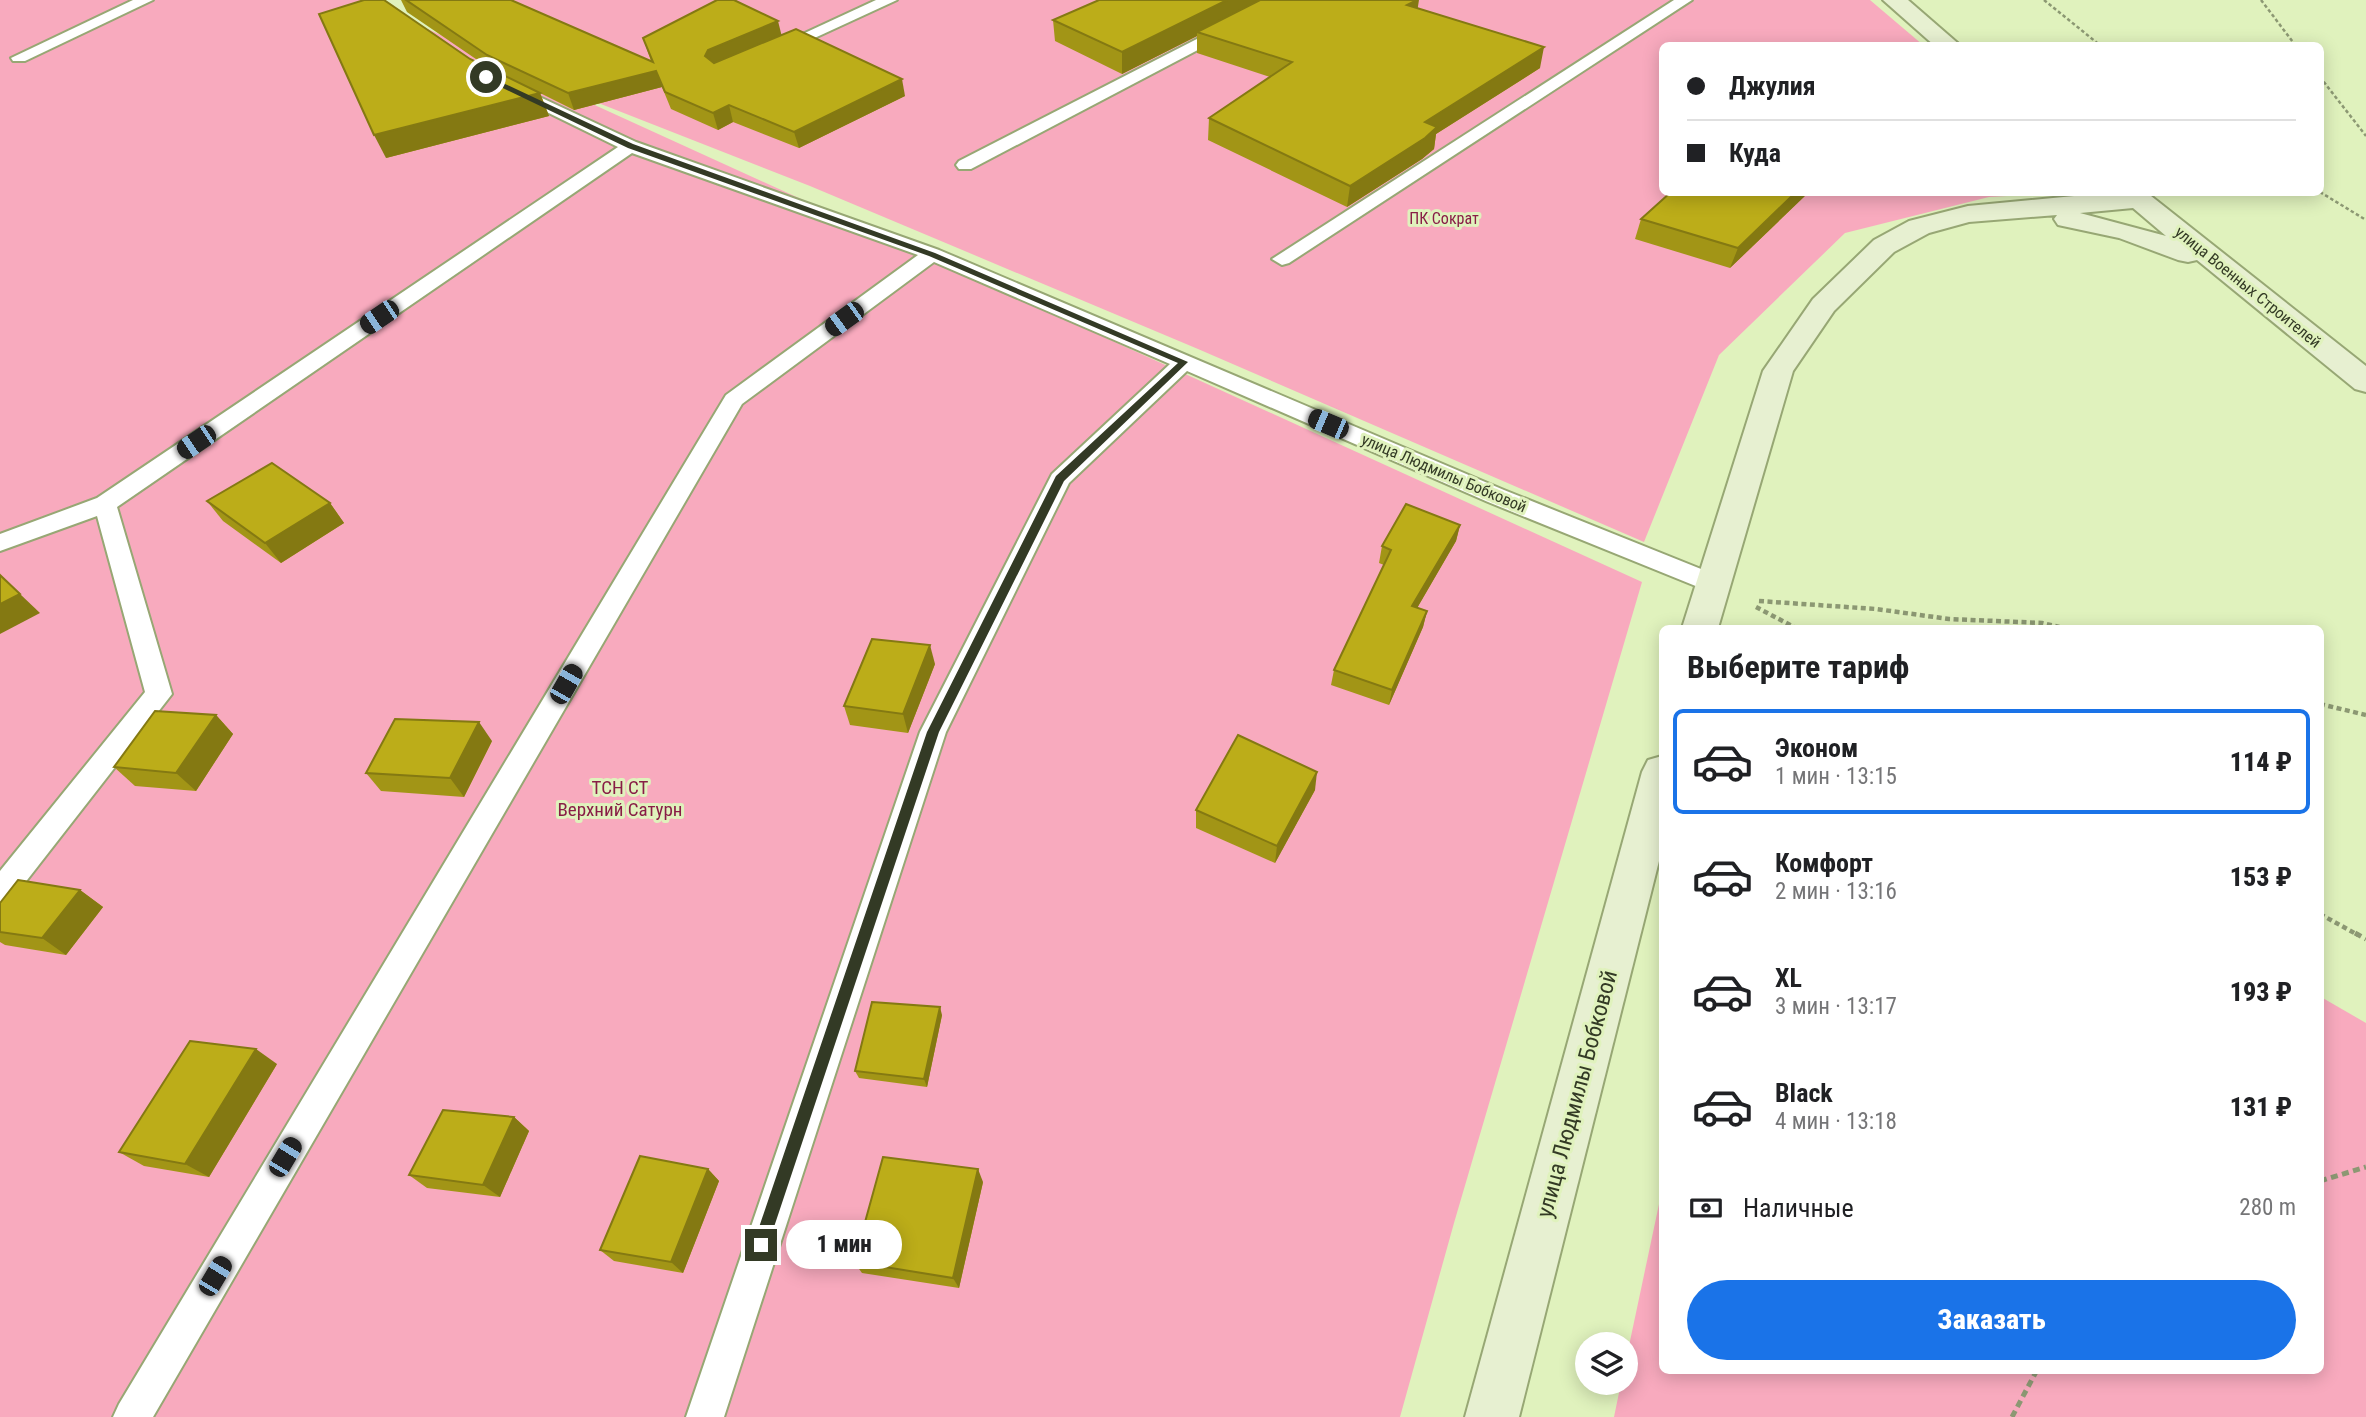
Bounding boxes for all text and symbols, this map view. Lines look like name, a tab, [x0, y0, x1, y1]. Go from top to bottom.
route start	[470, 61, 502, 93]
text: Джулия	[1729, 71, 1815, 101]
text: Куда	[1729, 138, 1781, 168]
park label: ПК Сократ	[1409, 209, 1479, 228]
street label: улица Военных Строителей	[2171, 222, 2325, 352]
car	[356, 297, 403, 337]
car	[821, 298, 868, 340]
car	[1305, 406, 1352, 442]
car	[173, 422, 220, 462]
street label: улица Людмилы Бобковой	[1359, 430, 1529, 516]
text: Выберите тариф	[1687, 648, 1909, 686]
car	[547, 661, 586, 707]
icon: car	[1691, 730, 1754, 793]
text: Эконом	[1775, 733, 1858, 763]
text: 114 ₽	[2230, 747, 2292, 777]
text: 1 мин · 13:15	[1775, 763, 1897, 790]
park label: ТСН СТ Верхний Сатурн	[557, 776, 683, 821]
icon: car	[1691, 845, 1754, 908]
text: Комфорт	[1775, 848, 1873, 878]
text: 153 ₽	[2230, 862, 2292, 892]
text: 2 мин · 13:16	[1775, 878, 1897, 905]
icon: car	[1691, 960, 1754, 1023]
text: XL	[1775, 963, 1802, 993]
street label: улица Людмилы Бобковой	[1531, 967, 1623, 1221]
text: 193 ₽	[2230, 977, 2292, 1007]
text: 3 мин · 13:17	[1775, 993, 1897, 1020]
icon: car	[1691, 1075, 1754, 1138]
text: Black	[1775, 1078, 1833, 1108]
text: 131 ₽	[2230, 1092, 2292, 1122]
text: 4 мин · 13:18	[1775, 1108, 1897, 1135]
car	[266, 1134, 305, 1180]
icon: cash	[1687, 1189, 1725, 1227]
text: Наличные	[1743, 1193, 1854, 1223]
text: 280 m	[2239, 1194, 2296, 1221]
callout: 1 мин	[786, 1220, 901, 1270]
route end	[745, 1229, 777, 1261]
text: 1 мин	[816, 1231, 872, 1258]
car	[196, 1253, 235, 1299]
button: Заказать	[1687, 1280, 2296, 1360]
map controls	[1575, 1332, 1638, 1395]
button: layers	[1575, 1332, 1638, 1395]

